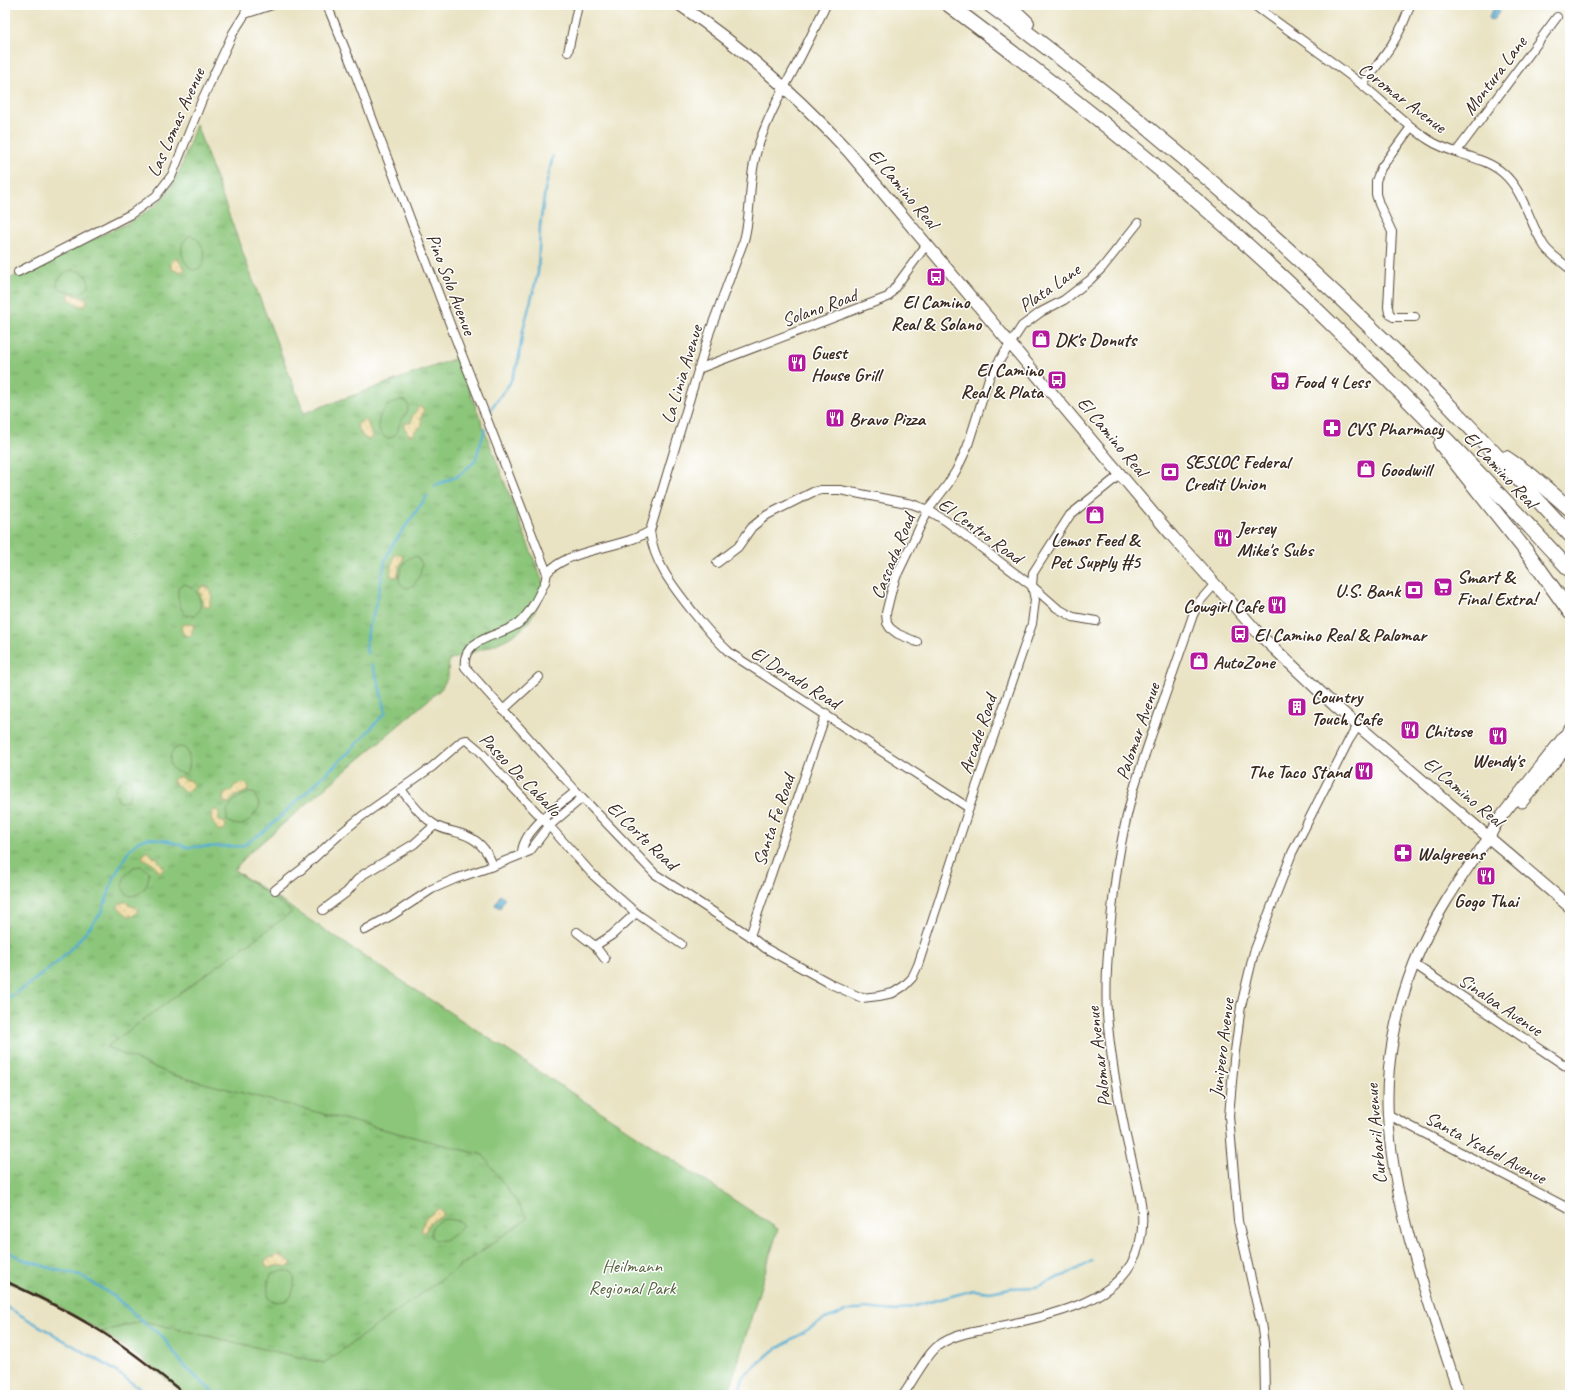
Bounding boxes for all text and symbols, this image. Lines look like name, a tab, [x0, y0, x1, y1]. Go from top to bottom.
street label: Montura Lane	[1457, 30, 1533, 120]
street label: Coromar Avenue	[1354, 57, 1452, 140]
street label: Las Lomas Avenue	[141, 63, 211, 180]
street label: El Camino Real	[863, 144, 946, 236]
street label: Pino Solo Avenue	[421, 230, 482, 340]
street label: Plata Lane	[1014, 257, 1086, 318]
bus stop icon: El Camino Real & Solano	[925, 266, 947, 288]
street label: Solano Road	[778, 282, 863, 333]
place label: El Camino Real & Solano	[891, 290, 982, 336]
street label: La Linia Avenue	[656, 321, 709, 426]
shop icon: DK's Donuts	[1030, 328, 1052, 350]
place label: DK's Donuts	[1055, 328, 1138, 352]
place label: Guest House Grill	[811, 341, 884, 387]
restaurant icon: Guest House Grill	[786, 352, 808, 374]
place label: El Camino Real & Plata	[960, 358, 1044, 404]
bus stop icon: El Camino Real & Plata	[1046, 369, 1068, 391]
supermarket icon: Food 4 Less	[1269, 370, 1291, 392]
place label: Food 4 Less	[1294, 370, 1372, 394]
street label: El Camino Real	[1072, 392, 1155, 484]
restaurant icon: Bravo Pizza	[824, 407, 846, 429]
place label: Bravo Pizza	[849, 407, 927, 431]
pharmacy icon: CVS Pharmacy	[1321, 417, 1343, 439]
place label: CVS Pharmacy	[1346, 417, 1445, 441]
street label: El Camino Real	[1458, 426, 1545, 516]
place label: SESLOC Federal Credit Union	[1184, 450, 1293, 496]
shop icon: Goodwill	[1355, 458, 1377, 480]
place label: Goodwill	[1380, 458, 1435, 482]
bank icon: SESLOC Federal Credit Union	[1159, 461, 1181, 483]
street label: El Centro Road	[934, 492, 1030, 572]
shop icon: Lemos Feed & Pet Supply #5	[1084, 504, 1106, 526]
street label: Cascada Road	[865, 507, 922, 602]
place label: Jersey Mike's Subs	[1235, 516, 1315, 562]
restaurant icon: Jersey Mike's Subs	[1212, 527, 1234, 549]
place label: Lemos Feed & Pet Supply #5	[1050, 528, 1142, 574]
place label: Smart & Final Extra!	[1457, 565, 1541, 611]
supermarket icon: Smart & Final Extra!	[1432, 576, 1454, 598]
place label: U.S. Bank	[1335, 579, 1402, 603]
bank icon: U.S. Bank	[1403, 579, 1425, 601]
place label: Cowgirl Cafe	[1183, 594, 1265, 618]
restaurant icon: Cowgirl Cafe	[1266, 594, 1288, 616]
bus stop icon: El Camino Real & Palomar	[1229, 623, 1251, 645]
place label: El Camino Real & Palomar	[1254, 623, 1428, 647]
street label: El Dorado Road	[746, 641, 848, 717]
shop icon: AutoZone	[1188, 650, 1210, 672]
place label: AutoZone	[1213, 650, 1276, 674]
street label: Palomar Avenue	[1110, 678, 1166, 783]
place label: Country Touch Cafe	[1311, 685, 1383, 731]
street label: Arcade Road	[953, 688, 1004, 777]
building icon: Country Touch Cafe	[1286, 696, 1308, 718]
restaurant icon: Chitose	[1399, 719, 1421, 741]
place label: Chitose	[1424, 719, 1474, 743]
restaurant icon: Wendy's	[1487, 725, 1509, 747]
street label: Paseo De Caballo	[474, 727, 567, 823]
place label: Wendy's	[1472, 749, 1526, 773]
street label: El Camino Real	[1418, 751, 1511, 835]
place label: The Taco Stand	[1248, 760, 1353, 784]
restaurant icon: The Taco Stand	[1353, 760, 1375, 782]
street label: Santa Fe Road	[747, 768, 802, 869]
street label: El Corte Road	[602, 796, 685, 878]
pharmacy icon: Walgreens	[1392, 842, 1414, 864]
place label: Walgreens	[1417, 842, 1487, 866]
restaurant icon: Gogo Thai	[1475, 865, 1497, 887]
place label: Gogo Thai	[1454, 889, 1520, 913]
street label: Sinaloa Avenue	[1454, 968, 1548, 1043]
street label: Junipero Avenue	[1204, 995, 1240, 1100]
street label: Palomar Avenue	[1081, 1004, 1117, 1108]
street label: Curbaril Avenue	[1360, 1081, 1392, 1185]
street label: Santa Ysabel Avenue	[1421, 1106, 1552, 1191]
park label: Heilmann Regional Park	[588, 1254, 677, 1300]

